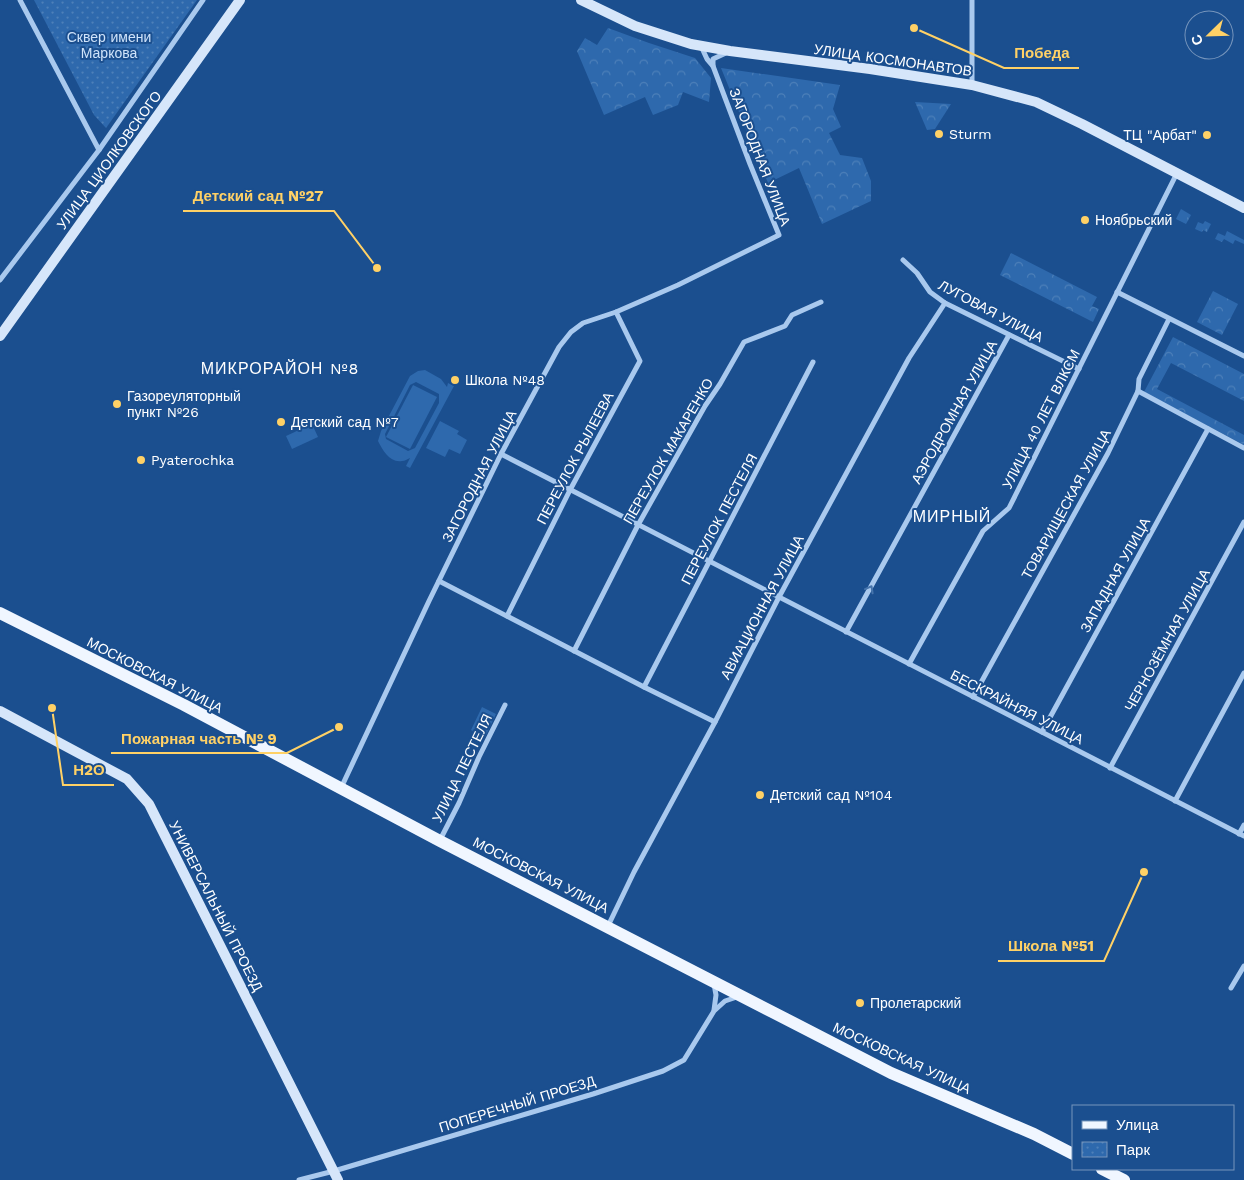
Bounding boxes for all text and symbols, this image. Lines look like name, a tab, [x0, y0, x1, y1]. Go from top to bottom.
north arrow	[1184, 10, 1234, 60]
park label: Сквер имени Маркова	[67, 29, 151, 61]
text: С	[1188, 32, 1206, 48]
callout: Победа	[1004, 38, 1079, 68]
street label: УЛИЦА КОСМОНАВТОВ	[813, 41, 973, 79]
text: Победа	[1014, 44, 1070, 62]
street label: ЗАГОРОДНАЯ УЛИЦА	[726, 86, 794, 229]
street label: УЛИЦА ЦИОЛКОВСКОГО	[53, 88, 165, 232]
place label: Sturm	[949, 126, 992, 142]
place label: ТЦ "Арбат"	[1123, 127, 1197, 143]
marker: Sturm	[933, 128, 945, 140]
marker: ТЦ "Арбат"	[1201, 129, 1213, 141]
callout: Детский сад №27	[183, 181, 334, 211]
text: Детский сад №27	[193, 187, 323, 205]
place label: Ноябрьский	[1095, 212, 1172, 228]
marker: Ноябрьский	[1079, 214, 1091, 226]
street label: ЛУГОВАЯ УЛИЦА	[936, 277, 1047, 346]
street label: АЭРОДРОМНАЯ УЛИЦА	[908, 337, 1000, 486]
street label: УЛИЦА 40 ЛЕТ ВЛКСМ	[999, 347, 1083, 491]
district label: МИКРОРАЙОН №8	[201, 359, 359, 378]
place label: Школа №48	[465, 372, 545, 388]
marker: Школа №48	[449, 374, 461, 386]
street label: ПЕРЕУЛОК МАКАРЕНКО	[620, 375, 716, 527]
place label: Газореуляторный пункт №26	[127, 388, 241, 420]
street label: ПЕРЕУЛОК РЫЛЕЕВА	[533, 389, 617, 527]
marker: Газореуляторный пункт №26	[111, 398, 123, 410]
street label: ЗАГОРОДНАЯ УЛИЦА	[439, 407, 520, 545]
place label: Детский сад №7	[291, 414, 399, 430]
marker: Детский сад №7	[275, 416, 287, 428]
street label: ТОВАРИЩЕСКАЯ УЛИЦА	[1018, 426, 1114, 582]
street label: ПЕРЕУЛОК ПЕСТЕЛЯ	[678, 451, 760, 587]
place label: Pyaterochka	[151, 452, 234, 468]
marker: Pyaterochka	[135, 454, 147, 466]
district label: МИРНЫЙ	[913, 507, 991, 526]
street label: ЗАПАДНАЯ УЛИЦА	[1077, 514, 1154, 635]
street label: АВИАЦИОННАЯ УЛИЦА	[717, 531, 807, 682]
street label: ЧЕРНОЗЁМНАЯ УЛИЦА	[1121, 566, 1213, 714]
one-way arrow	[863, 585, 873, 594]
street label: МОСКОВСКАЯ УЛИЦА	[84, 634, 226, 717]
street label: БЕСКРАЙНЯЯ УЛИЦА	[948, 666, 1087, 748]
street label: УЛИЦА ПЕСТЕЛЯ	[429, 711, 495, 825]
callout: Пожарная часть № 9	[111, 723, 287, 753]
text: Пожарная часть № 9	[121, 730, 277, 748]
callout: Н2О	[63, 755, 114, 785]
text: Н2О	[73, 761, 105, 779]
place label: Детский сад №104	[770, 787, 892, 803]
marker: Детский сад №104	[754, 789, 766, 801]
street label: УНИВЕРСАЛЬНЫЙ ПРОЕЗД	[166, 818, 267, 994]
street label: МОСКОВСКАЯ УЛИЦА	[470, 834, 612, 917]
callout: Школа №51	[998, 931, 1104, 961]
text: Школа №51	[1008, 937, 1094, 955]
place label: Пролетарский	[870, 995, 961, 1011]
marker: Пролетарский	[854, 997, 866, 1009]
street label: МОСКОВСКАЯ УЛИЦА	[831, 1019, 974, 1097]
street label: ПОПЕРЕЧНЫЙ ПРОЕЗД	[437, 1071, 598, 1135]
legend	[1072, 1105, 1234, 1170]
text: Улица	[1116, 1116, 1159, 1134]
text: Парк	[1116, 1141, 1150, 1159]

